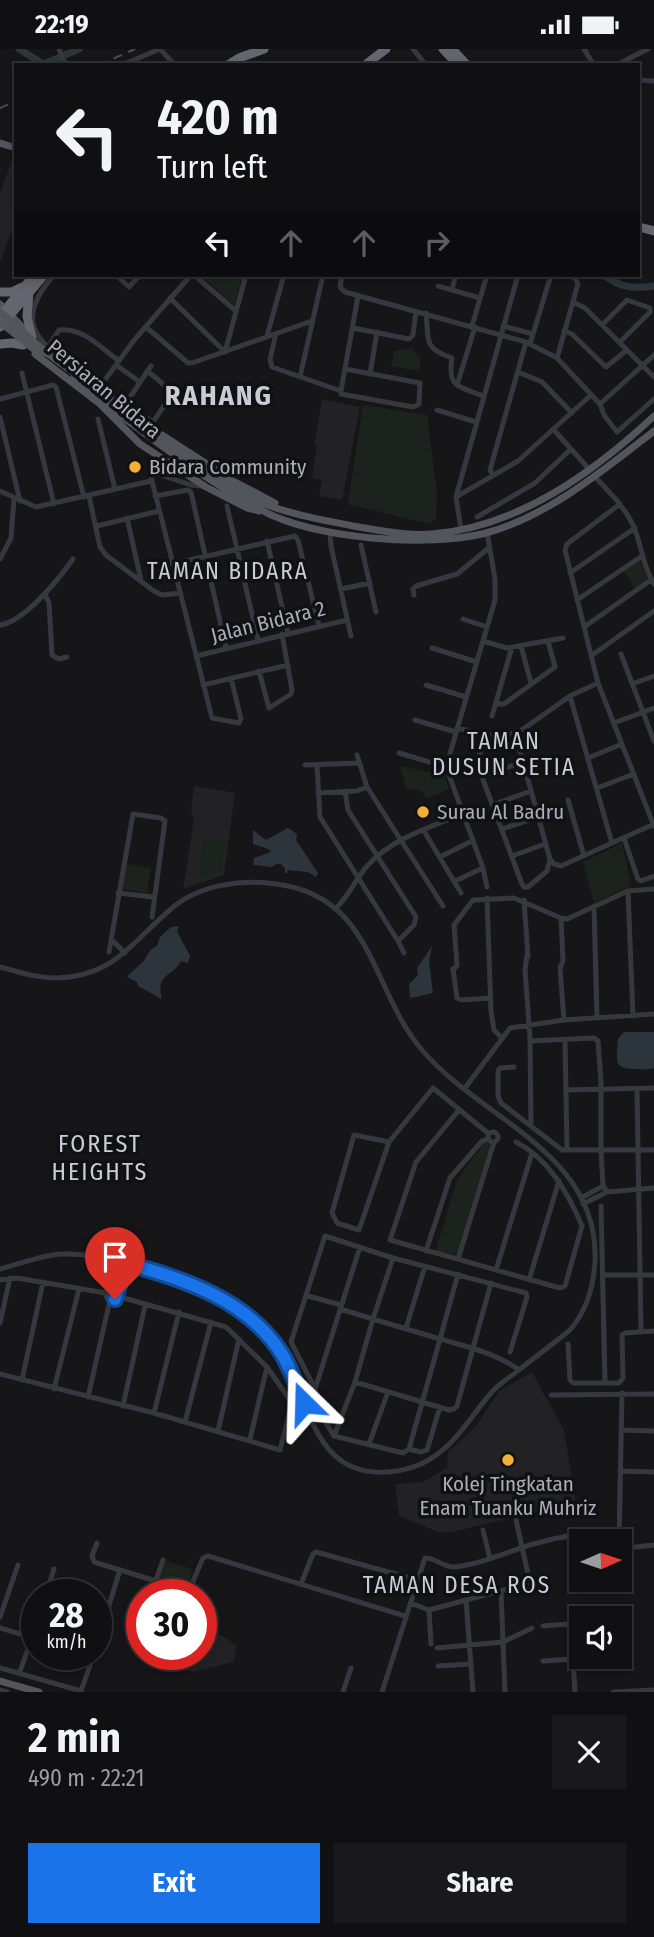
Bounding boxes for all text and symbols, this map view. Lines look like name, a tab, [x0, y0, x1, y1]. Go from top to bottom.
text: 22:19	[35, 9, 89, 40]
text: 420 m	[157, 88, 279, 147]
icon: left	[42, 91, 133, 182]
text: Turn left	[157, 148, 267, 186]
icon: left	[199, 224, 237, 262]
icon: ahead	[272, 224, 310, 262]
icon: ahead	[345, 224, 383, 262]
icon: right	[418, 224, 456, 262]
street label: Persiaran Bidara	[42, 334, 166, 444]
district label: RAHANG	[165, 379, 273, 412]
place label: Bidara Community	[149, 454, 307, 480]
marker: Bidara Community	[127, 459, 143, 475]
district label: TAMAN BIDARA	[147, 557, 309, 585]
street label: Jalan Bidara 2	[208, 595, 328, 649]
district label: TAMAN DUSUN SETIA	[432, 727, 576, 781]
place label: Surau Al Badru	[437, 799, 564, 825]
marker: Surau Al Badru	[415, 804, 431, 820]
district label: FOREST HEIGHTS	[52, 1130, 148, 1186]
pin	[85, 1227, 145, 1299]
icon: arrive	[96, 1238, 134, 1276]
position arrow	[267, 1366, 341, 1440]
marker: Kolej Tingkatan Enam Tuanku Muhriz	[500, 1452, 516, 1468]
place label: Kolej Tingkatan Enam Tuanku Muhriz	[420, 1471, 596, 1521]
north arrow	[569, 1529, 632, 1593]
map controls	[569, 1529, 632, 1669]
district label: TAMAN DESA ROS	[363, 1571, 551, 1599]
speed limit sign: 30	[126, 1579, 217, 1670]
text: 28	[49, 1594, 84, 1636]
button: sound	[569, 1606, 632, 1669]
text: km/h	[46, 1631, 87, 1653]
text: 2 min	[28, 1713, 121, 1763]
button: close	[552, 1715, 626, 1789]
text: 490 m · 22:21	[28, 1764, 144, 1792]
button: Exit	[28, 1843, 320, 1923]
button: Share	[334, 1843, 626, 1923]

